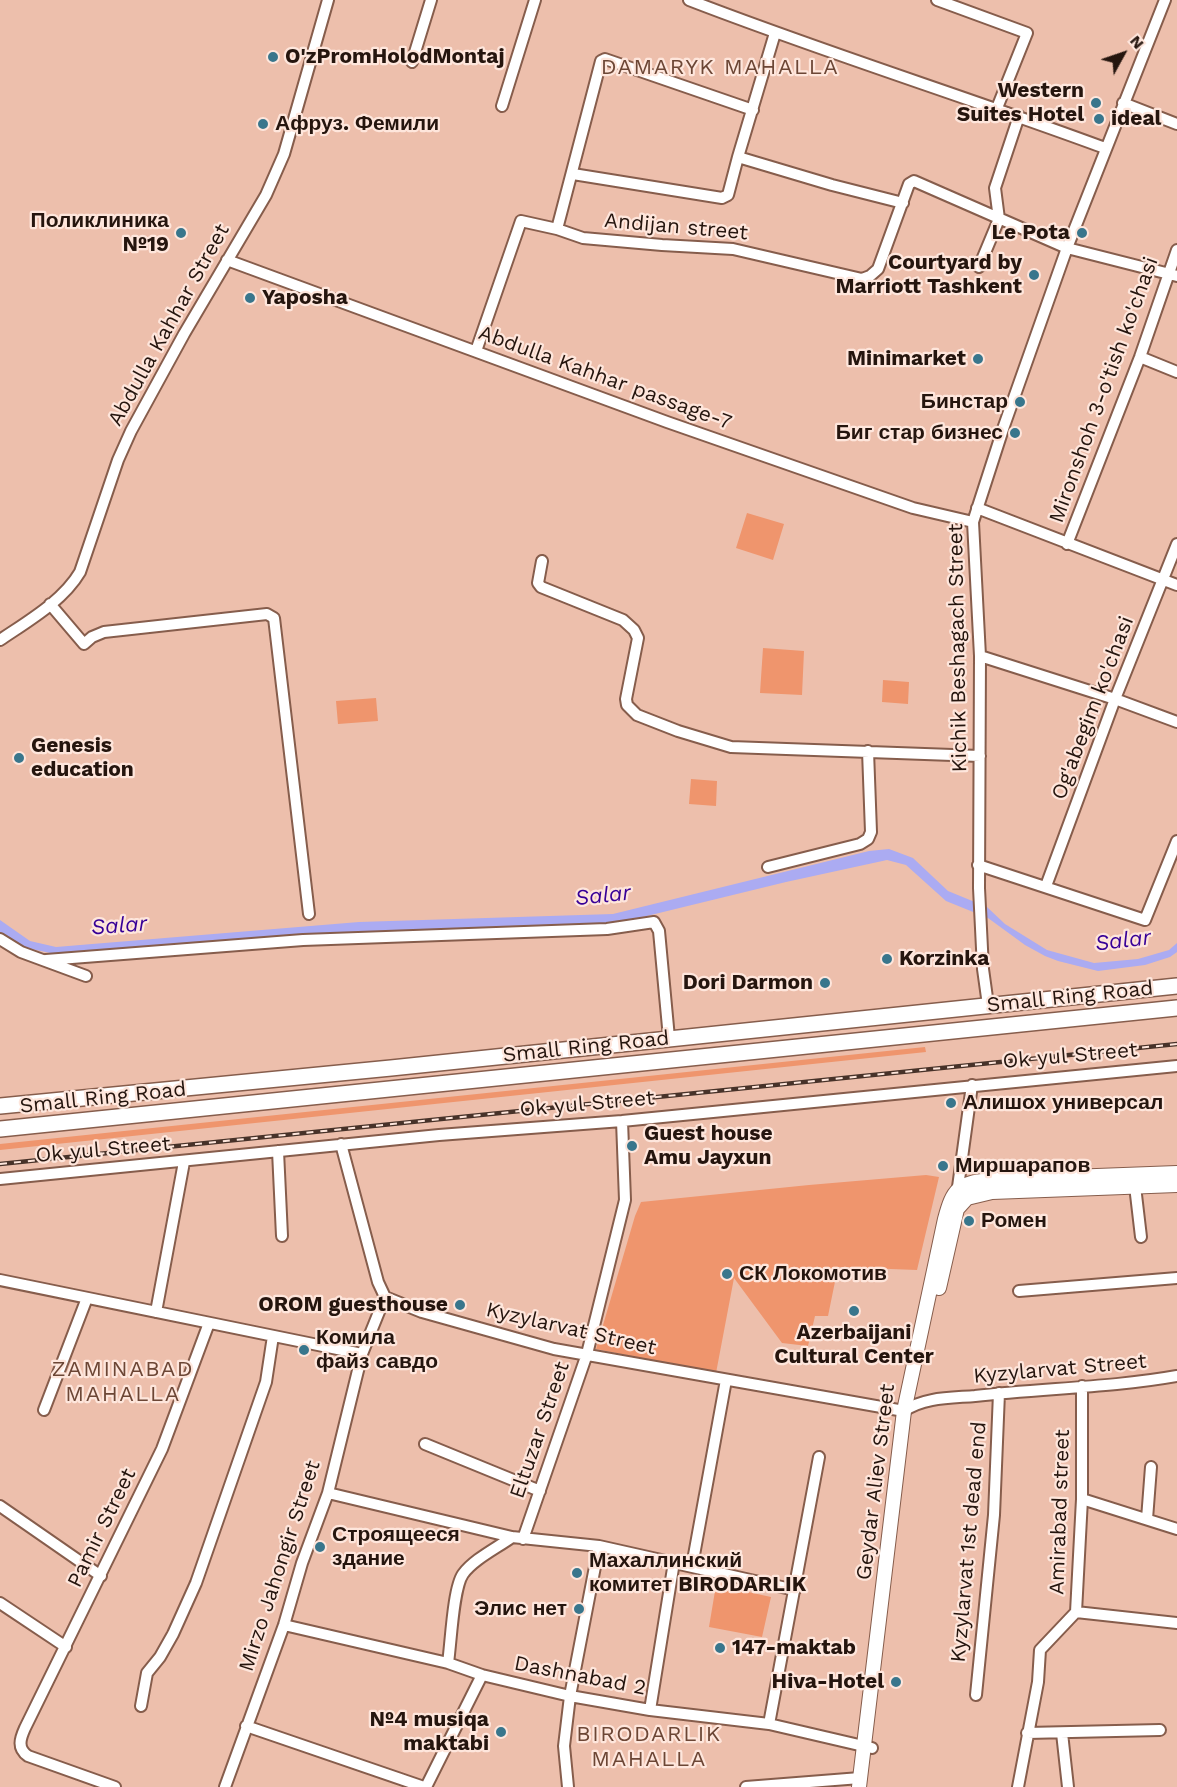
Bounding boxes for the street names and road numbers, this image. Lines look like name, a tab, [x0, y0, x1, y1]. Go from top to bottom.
street label: Andijan street	[603, 208, 749, 246]
street label: Abdulla Kahhar Street	[103, 220, 235, 430]
street label: Mironshoh 3-o'tish ko'chasi	[1044, 253, 1164, 527]
street label: Abdulla Kahhar passage-7	[475, 320, 735, 436]
street label: Kichik Beshagach Street	[943, 523, 973, 773]
street label: Og'abegim ko'chasi	[1046, 613, 1140, 803]
street label: Small Ring Road	[985, 976, 1155, 1018]
street label: Small Ring Road	[501, 1026, 671, 1068]
street label: Ok yul Street	[1002, 1038, 1138, 1074]
street label: Small Ring Road	[18, 1077, 188, 1119]
street label: Ok yul Street	[519, 1086, 655, 1122]
street label: Ok yul Street	[35, 1132, 171, 1168]
street label: Kyzylarvat Street	[483, 1297, 659, 1361]
street label: Kyzylarvat Street	[972, 1349, 1148, 1389]
street label: Eltuzar Street	[505, 1358, 575, 1502]
street label: Geydar Aliev Street	[851, 1382, 901, 1582]
street label: Kyzylarvat 1st dead end	[946, 1421, 992, 1663]
street label: Amirabad street	[1045, 1429, 1075, 1595]
street label: Mirzo Jahongir Street	[234, 1457, 326, 1675]
street label: Pamir Street	[62, 1464, 142, 1592]
street label: Dashnabad 2	[512, 1651, 648, 1701]

